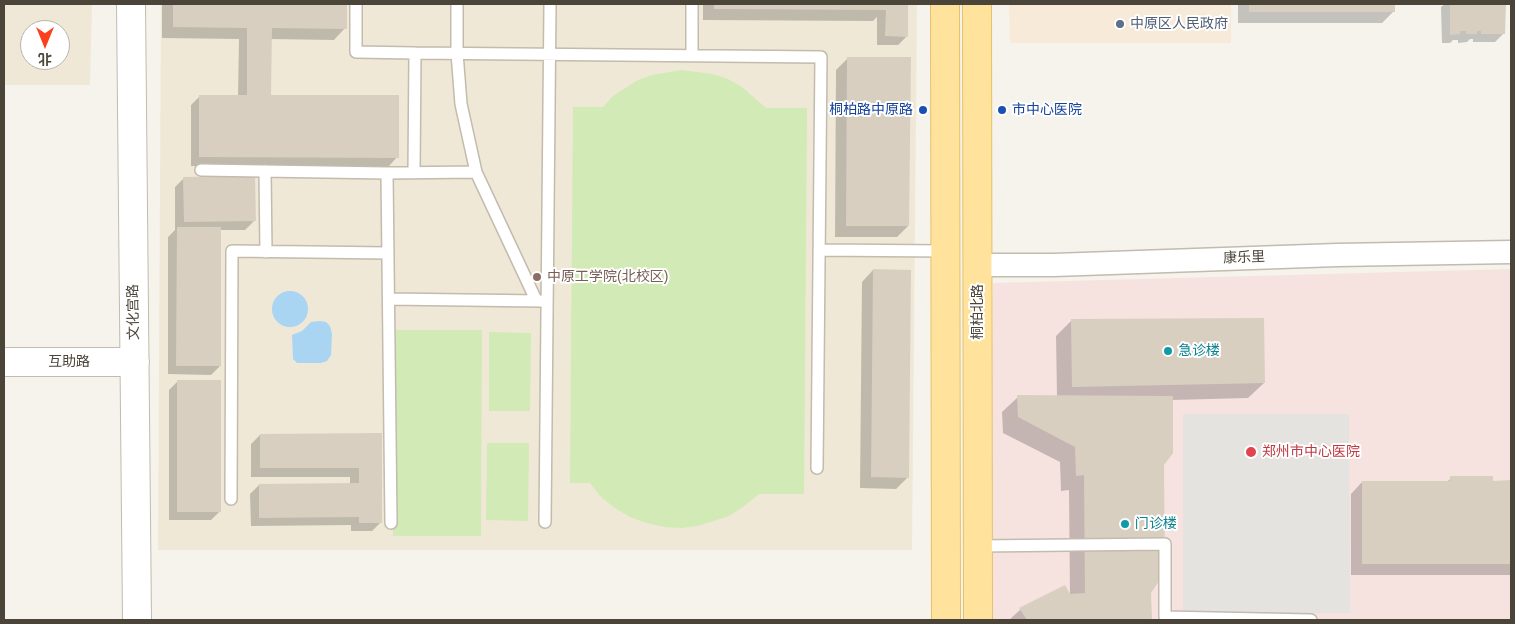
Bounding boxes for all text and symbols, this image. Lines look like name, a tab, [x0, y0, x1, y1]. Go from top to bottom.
place label: 中原区人民政府	[1130, 16, 1228, 32]
marker: 中原区人民政府	[1114, 18, 1126, 30]
north arrow	[20, 20, 70, 70]
text: 北	[38, 51, 52, 67]
place label: 桐柏路中原路	[829, 102, 913, 118]
place label: 市中心医院	[1012, 102, 1082, 118]
marker: 桐柏路中原路	[917, 104, 929, 116]
marker: 市中心医院	[996, 104, 1008, 116]
street label: 康乐里	[1223, 249, 1265, 267]
place label: 中原工学院(北校区)	[547, 269, 668, 285]
marker: 中原工学院(北校区)	[531, 271, 543, 283]
street label: 文化宫路	[125, 284, 143, 340]
street label: 桐柏北路	[970, 284, 986, 340]
place label: 急诊楼	[1178, 343, 1220, 359]
marker: 急诊楼	[1162, 345, 1174, 357]
street label: 互助路	[48, 354, 90, 370]
place label: 郑州市中心医院	[1262, 444, 1360, 460]
marker: 郑州市中心医院	[1244, 445, 1258, 459]
place label: 门诊楼	[1135, 516, 1177, 532]
marker: 门诊楼	[1119, 518, 1131, 530]

